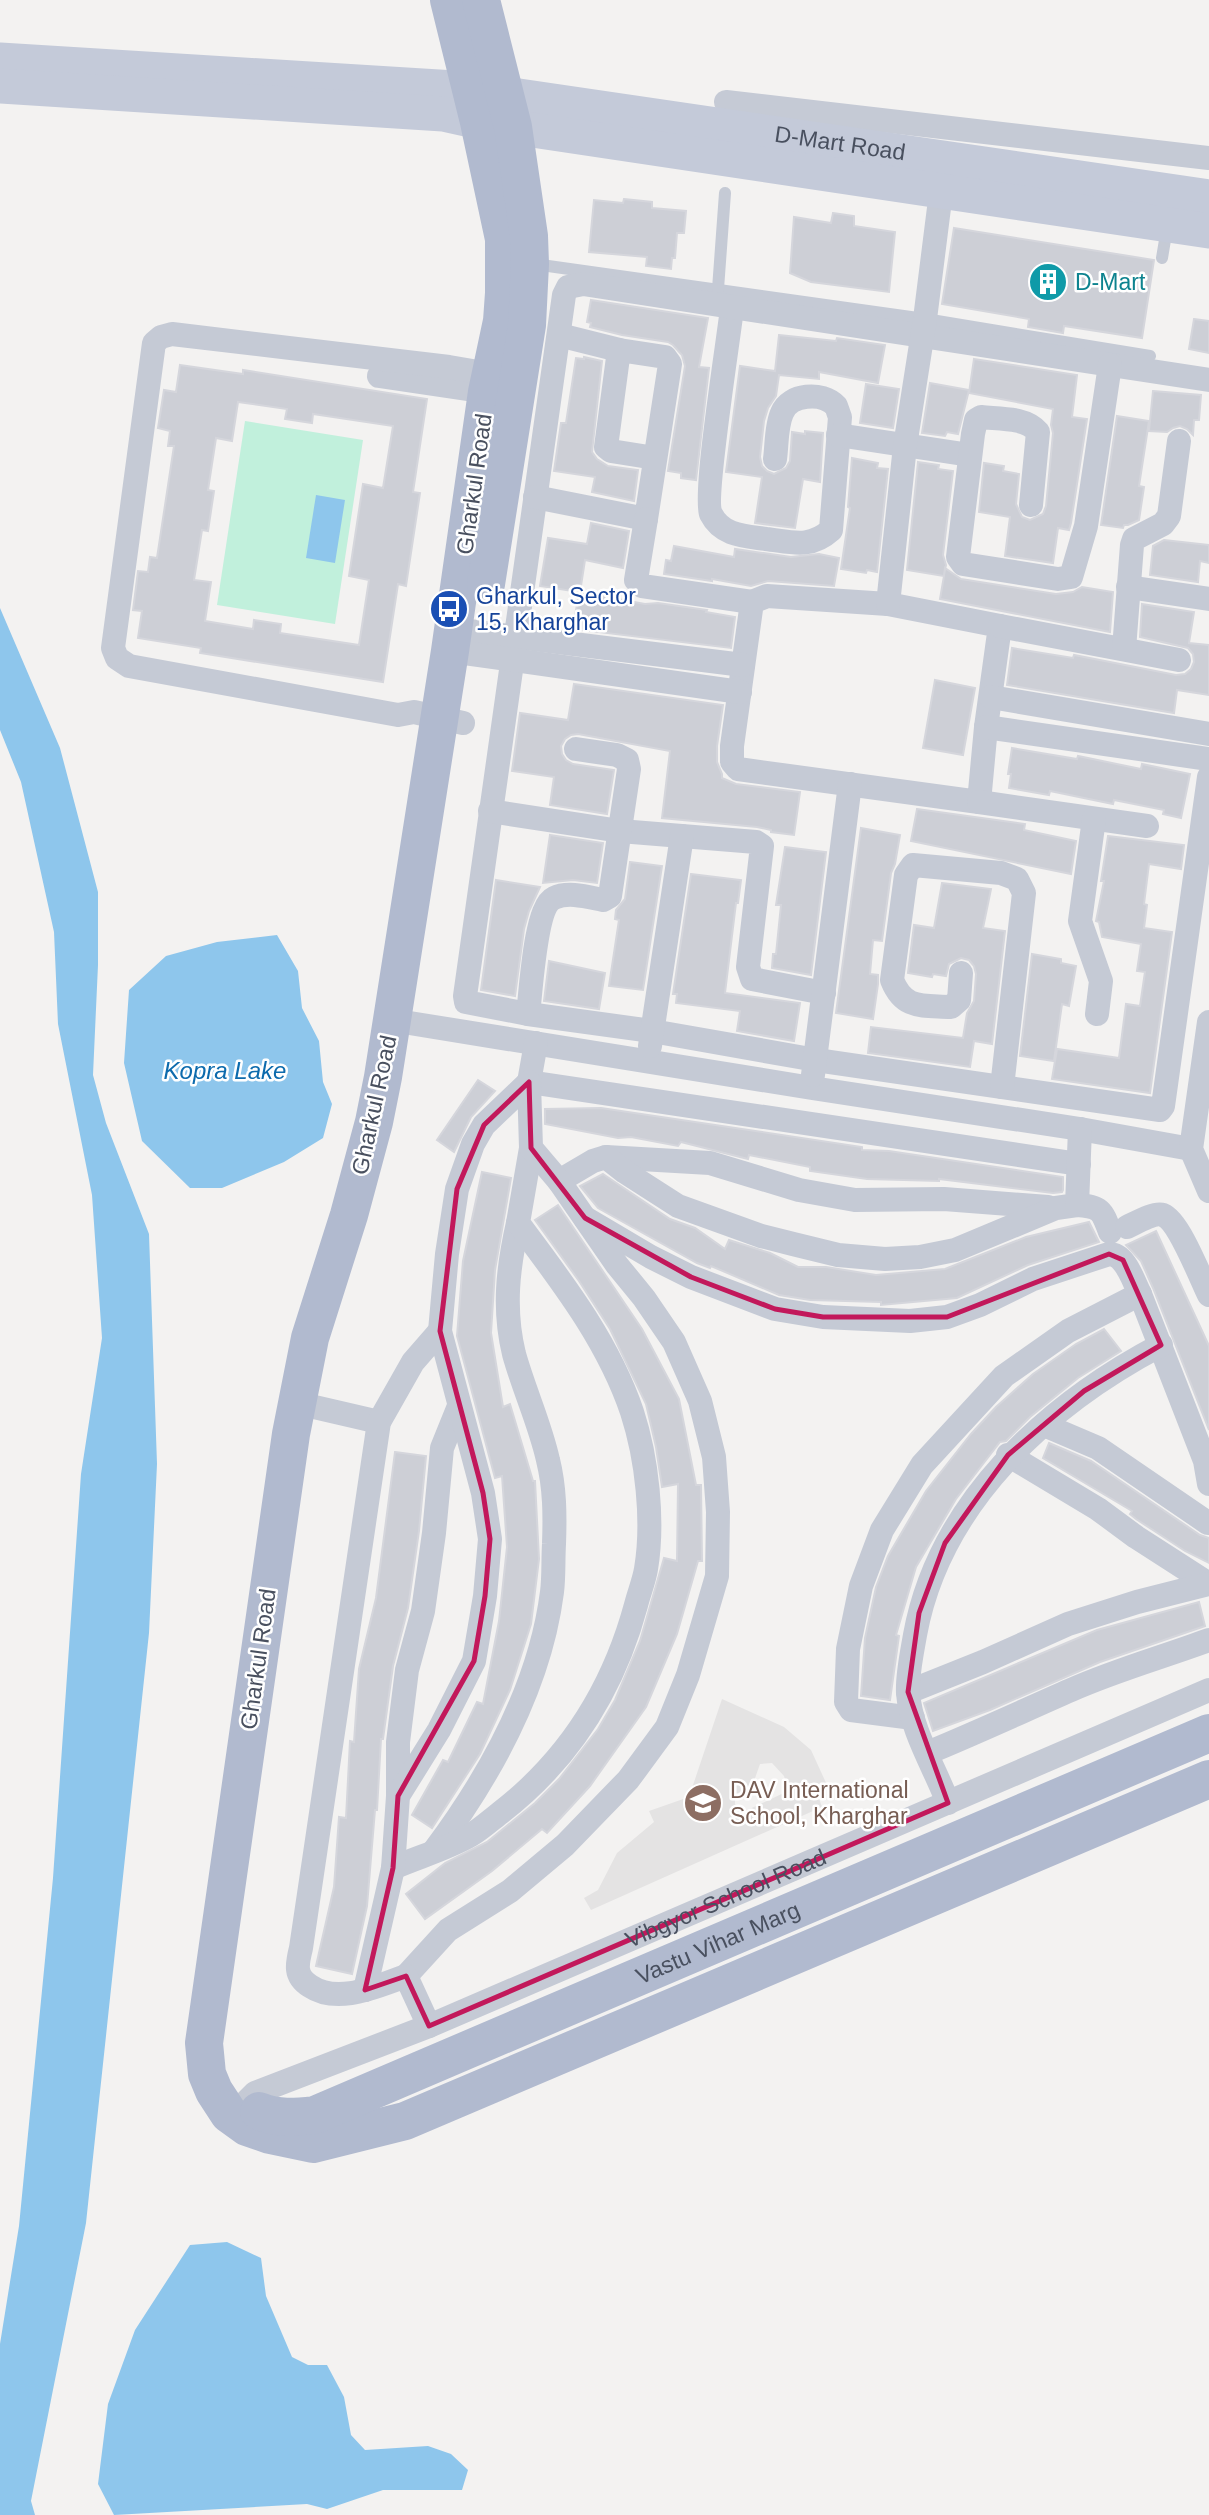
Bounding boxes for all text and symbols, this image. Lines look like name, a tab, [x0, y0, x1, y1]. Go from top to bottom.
street label: D-Mart Road	[773, 121, 907, 165]
building icon: D-Mart	[1027, 261, 1069, 303]
place label: D-Mart	[1075, 269, 1146, 295]
street label: Gharkul Road	[451, 412, 497, 556]
place label: Gharkul, Sector 15, Kharghar	[476, 583, 636, 635]
bus stop icon: Gharkul, Sector 15, Kharghar	[428, 588, 470, 630]
street label: Gharkul Road	[347, 1033, 401, 1177]
water label: Kopra Lake	[164, 1057, 286, 1084]
street label: Gharkul Road	[235, 1587, 281, 1731]
place label: DAV International School, Kharghar	[730, 1777, 909, 1829]
school or university icon: DAV International School, Kharghar	[682, 1782, 724, 1824]
street label: Vibgyor School Road	[621, 1844, 830, 1953]
street label: Vastu Vihar Marg	[632, 1896, 804, 1989]

